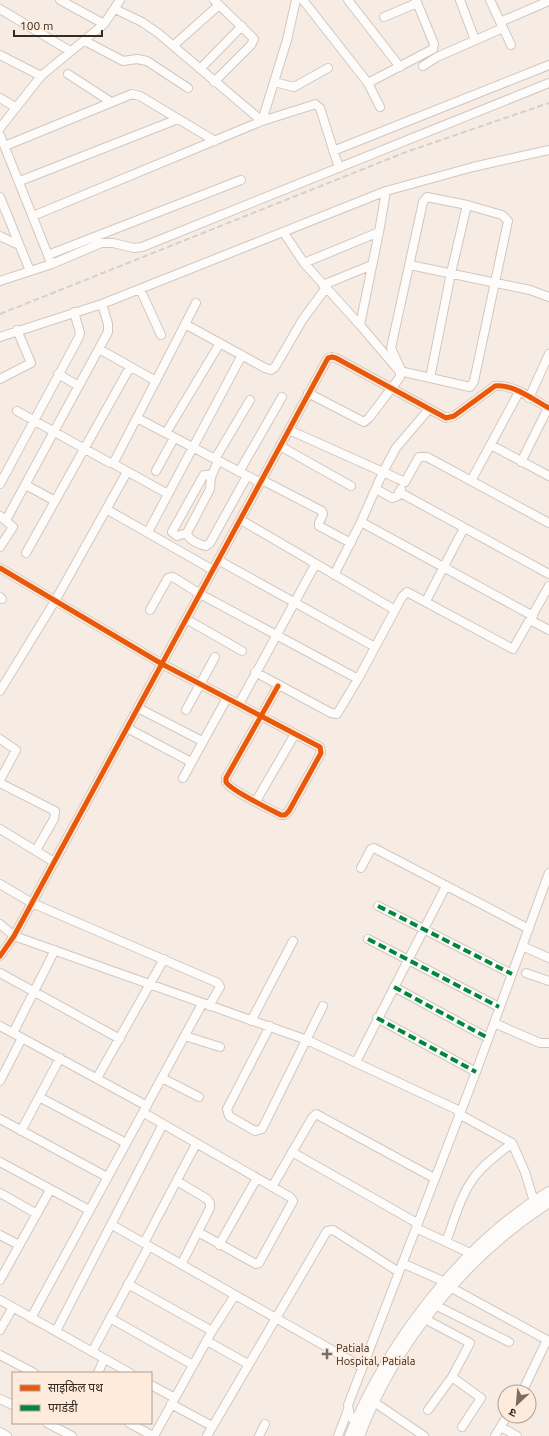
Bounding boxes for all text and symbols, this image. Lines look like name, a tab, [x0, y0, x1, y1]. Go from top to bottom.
scale bar	[14, 12, 102, 38]
text: 100 m	[20, 19, 53, 32]
place label: Patiala Hospital, Patiala	[336, 1342, 415, 1367]
marker: Patiala Hospital, Patiala	[321, 1348, 333, 1360]
legend	[12, 1372, 152, 1424]
text: साइकिल पथ	[48, 1380, 103, 1395]
north arrow	[497, 1384, 537, 1424]
text: पगडंडी	[48, 1400, 78, 1414]
text: उ	[507, 1406, 518, 1420]

